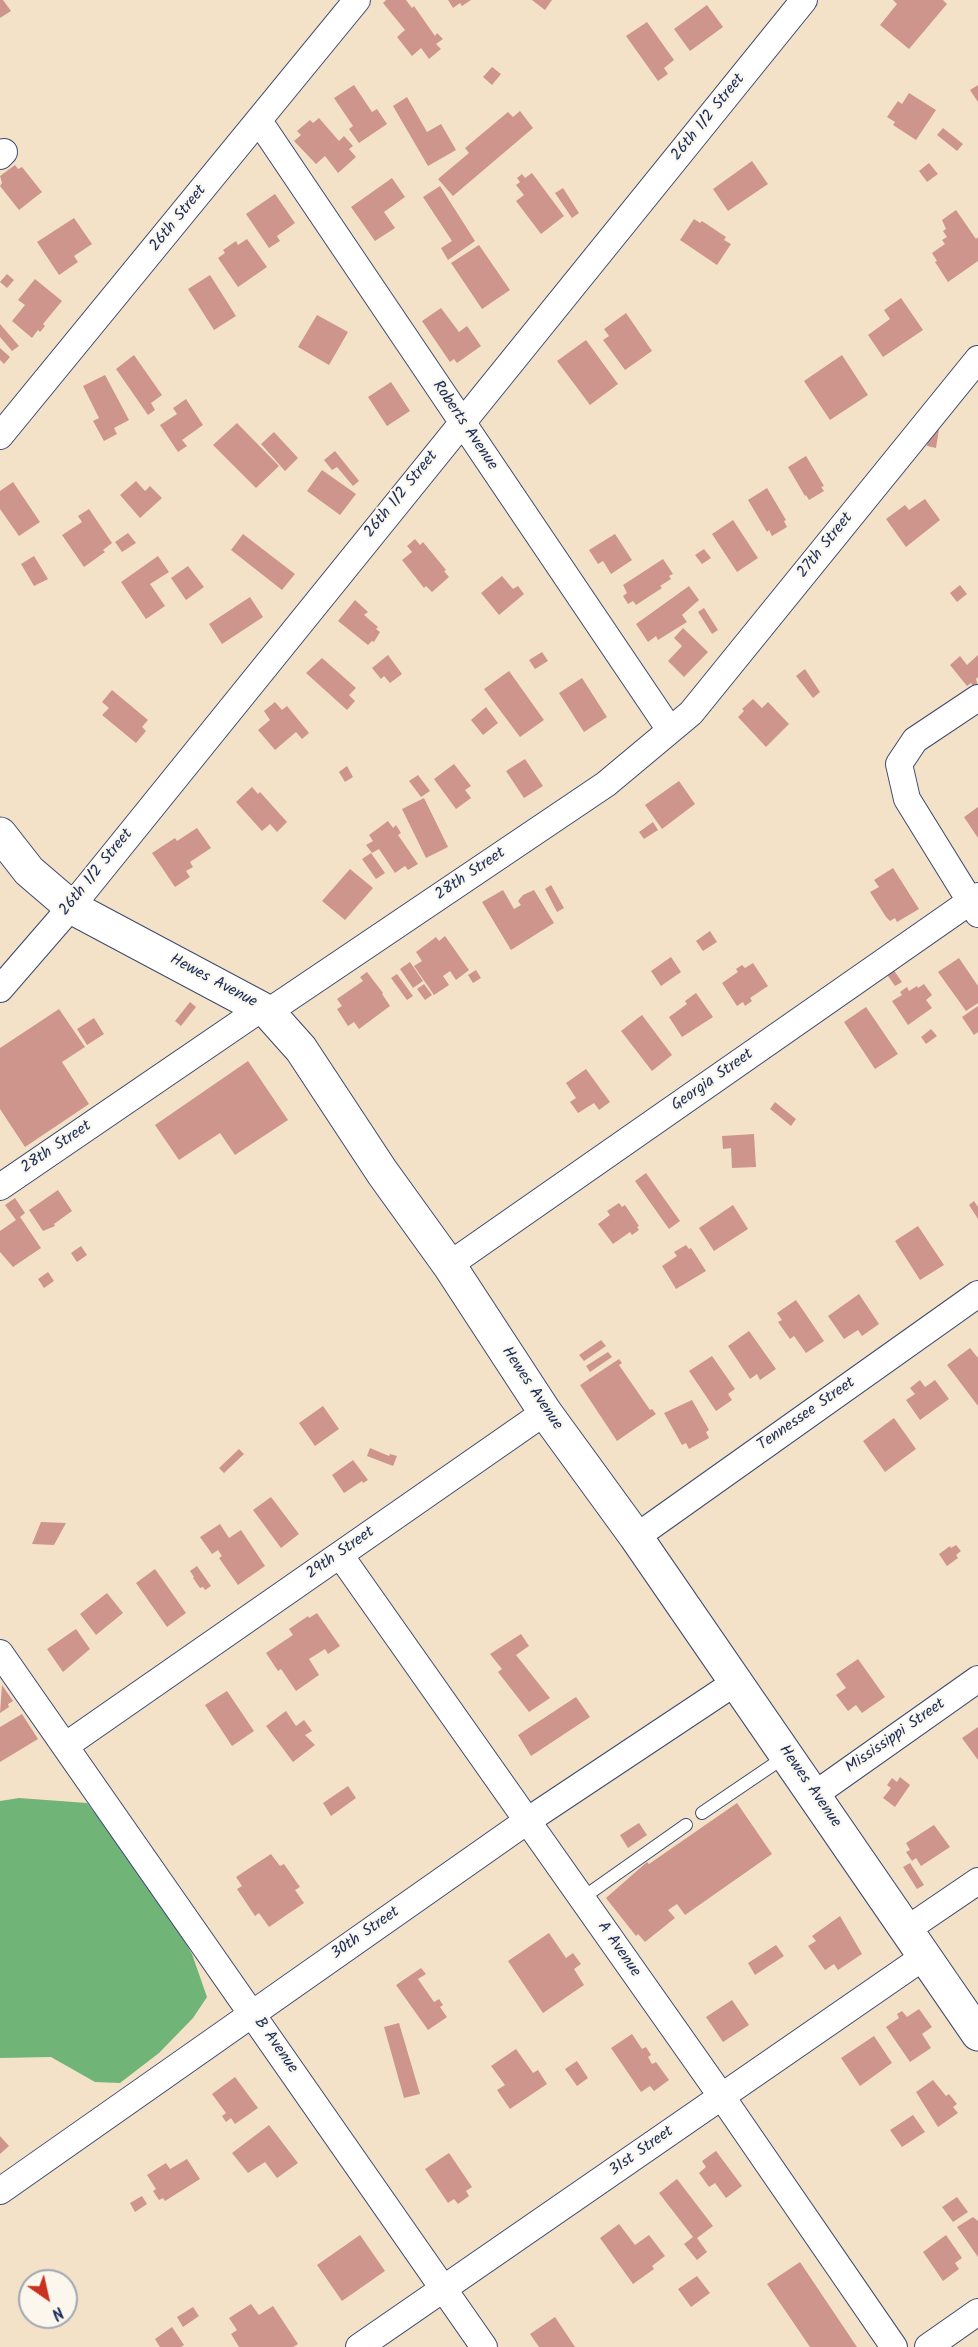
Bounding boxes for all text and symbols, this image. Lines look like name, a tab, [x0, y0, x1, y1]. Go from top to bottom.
street label: 26th 1/2 Street	[668, 71, 750, 165]
street label: 26th Street	[146, 182, 212, 256]
street label: Roberts Avenue	[427, 378, 501, 474]
street label: 26th 1/2 Street	[361, 448, 443, 542]
street label: 27th Street	[794, 509, 858, 583]
street label: 26th 1/2 Street	[56, 826, 138, 920]
street label: 28th Street	[432, 844, 510, 906]
street label: Hewes Avenue	[166, 951, 260, 1013]
street label: Georgia Street	[668, 1046, 758, 1116]
street label: 28th Street	[18, 1117, 96, 1179]
street label: Hewes Avenue	[496, 1344, 566, 1434]
street label: Tennessee Street	[754, 1374, 860, 1456]
street label: 29th Street	[303, 1524, 379, 1584]
street label: Mississippi Street	[842, 1695, 950, 1779]
street label: Hewes Avenue	[774, 1742, 844, 1832]
street label: 30th Street	[328, 1904, 404, 1964]
street label: A Avenue	[592, 1919, 644, 1981]
street label: B Avenue	[249, 2014, 301, 2078]
street label: 31st Street	[606, 2123, 678, 2181]
north arrow	[18, 2269, 78, 2329]
text: N	[46, 2299, 68, 2326]

